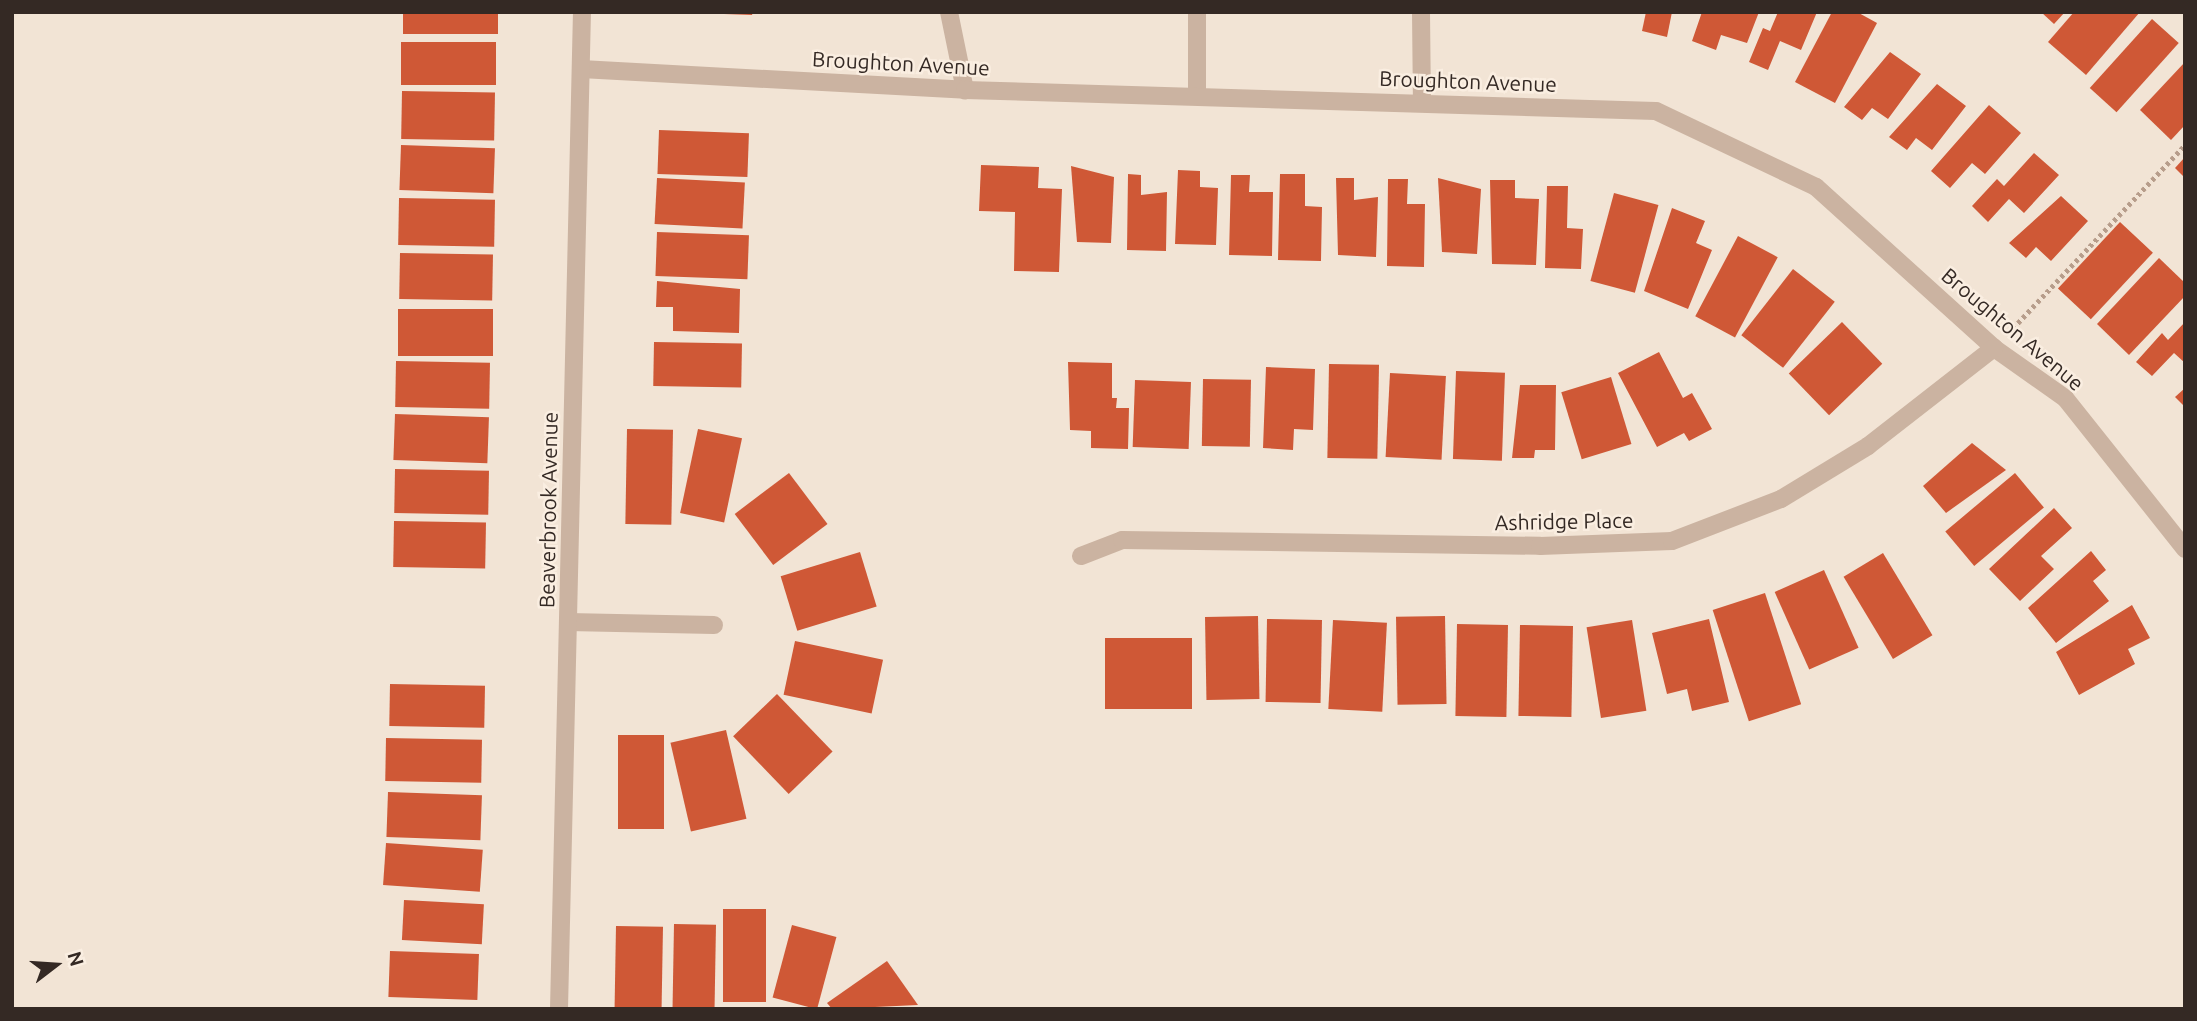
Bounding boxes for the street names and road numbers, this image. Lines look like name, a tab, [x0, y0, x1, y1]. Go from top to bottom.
street label: Broughton Avenue	[812, 46, 990, 80]
street label: Broughton Avenue	[1379, 65, 1557, 97]
street label: Broughton Avenue	[1937, 262, 2089, 396]
street label: Beaverbrook Avenue	[534, 412, 562, 608]
street label: Ashridge Place	[1494, 507, 1634, 535]

